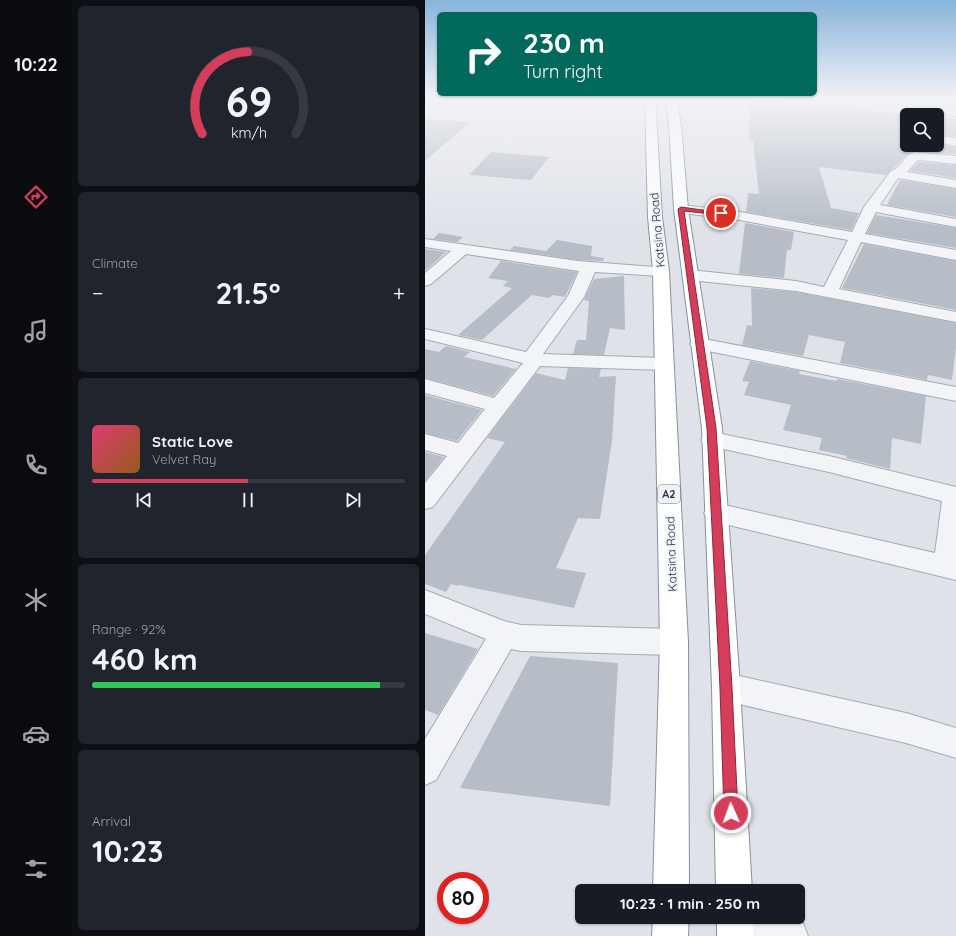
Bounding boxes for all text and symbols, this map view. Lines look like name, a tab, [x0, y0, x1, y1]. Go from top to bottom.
text: 230 m	[523, 25, 605, 60]
icon: right	[457, 28, 509, 80]
text: 10:22	[14, 53, 58, 76]
text: Turn right	[523, 60, 603, 83]
text: 69	[225, 75, 272, 127]
map controls	[900, 108, 944, 152]
button: search	[900, 108, 944, 152]
text: km/h	[230, 124, 267, 142]
icon: directions	[22, 183, 50, 211]
street label: Katsina Road	[646, 192, 668, 268]
pin	[704, 196, 738, 230]
icon: arrive	[710, 202, 732, 224]
text: Climate	[92, 255, 138, 271]
text: 21.5°	[215, 274, 281, 312]
text: −	[92, 279, 103, 307]
text: +	[393, 279, 405, 307]
icon: music	[22, 317, 50, 345]
text: Static Love	[152, 432, 233, 451]
icon: phone	[22, 451, 50, 479]
text: Velvet Ray	[152, 451, 217, 467]
road number: A2	[658, 485, 680, 503]
icon: previous	[133, 489, 155, 511]
icon: pause	[237, 489, 259, 511]
icon: next	[342, 489, 364, 511]
street label: Katsina Road	[662, 516, 680, 592]
icon: climate	[22, 586, 50, 614]
text: Range · 92%	[92, 621, 166, 637]
text: 460 km	[92, 640, 198, 678]
icon: car	[22, 720, 50, 748]
position arrow	[710, 792, 752, 834]
text: Arrival	[92, 813, 131, 829]
text: 10:23	[92, 832, 163, 870]
icon: filters	[22, 855, 50, 883]
speed limit sign: 80	[437, 872, 489, 924]
text: 10:23 · 1 min · 250 m	[620, 894, 760, 913]

